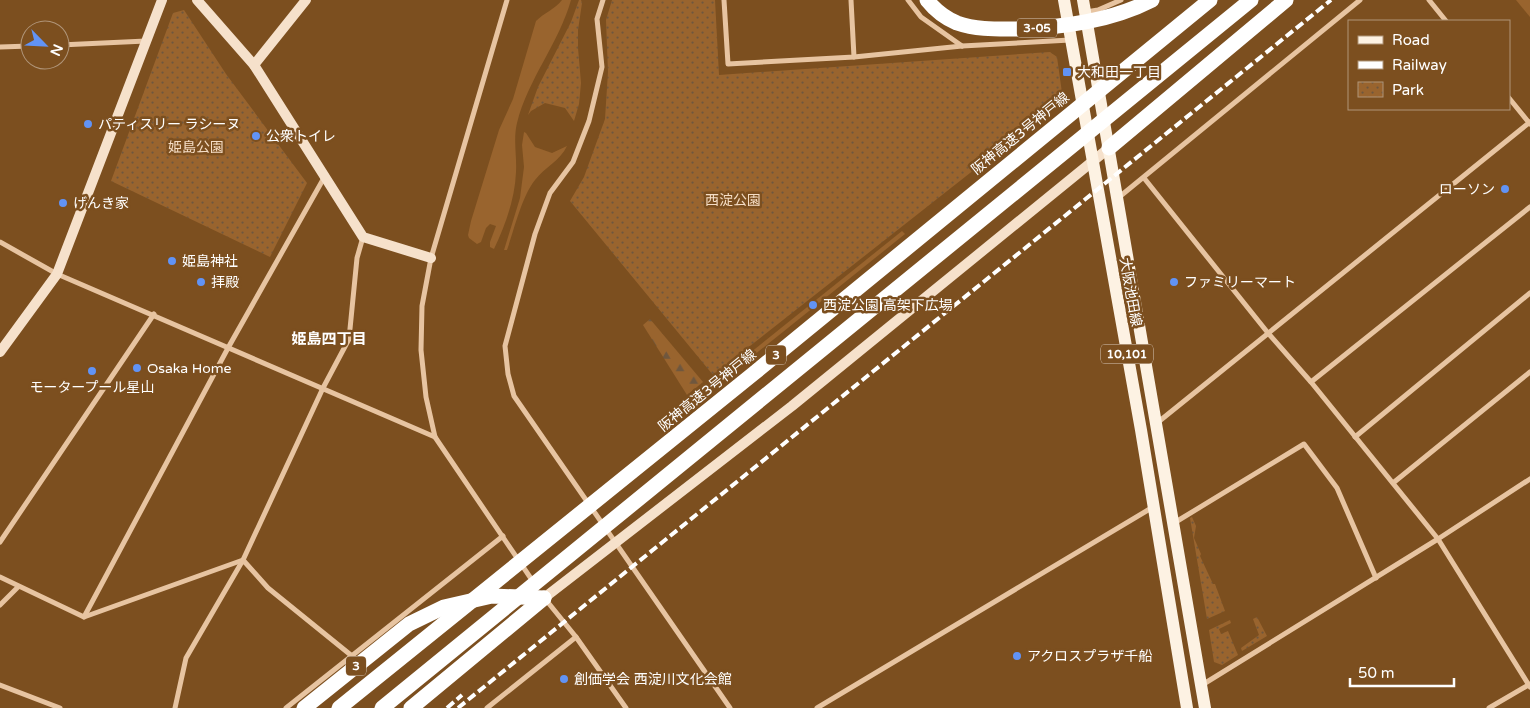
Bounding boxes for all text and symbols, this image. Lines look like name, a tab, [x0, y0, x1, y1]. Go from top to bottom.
road number: 3-05	[1017, 18, 1057, 38]
north arrow	[20, 20, 70, 70]
legend	[1348, 20, 1510, 110]
text: Road	[1392, 31, 1430, 49]
text: N	[46, 41, 66, 59]
text: Railway	[1392, 56, 1447, 74]
place label: 大和田一丁目	[1077, 64, 1161, 81]
marker: 大和田一丁目	[1061, 66, 1073, 78]
text: Park	[1392, 81, 1424, 99]
street label: 阪神高速3号神戸線	[968, 89, 1073, 178]
place label: パティスリー ラシーヌ	[98, 116, 241, 133]
marker: パティスリー ラシーヌ	[82, 118, 94, 130]
place label: 公衆トイレ	[266, 128, 336, 145]
marker: 公衆トイレ	[250, 130, 262, 142]
park label: 姫島公園	[168, 139, 224, 156]
place label: ローソン	[1439, 181, 1495, 198]
marker: ローソン	[1499, 183, 1511, 195]
park label: 西淀公園	[705, 192, 761, 209]
place label: げんき家	[73, 195, 129, 212]
marker: げんき家	[57, 197, 69, 209]
place label: 姫島神社	[182, 253, 238, 270]
marker: 姫島神社	[166, 255, 178, 267]
street label: 大阪池田線	[1116, 256, 1145, 328]
place label: 拝殿	[211, 274, 239, 291]
place label: ファミリーマート	[1184, 274, 1296, 291]
marker: 拝殿	[195, 276, 207, 288]
marker: ファミリーマート	[1168, 276, 1180, 288]
place label: 西淀公園 高架下広場	[823, 297, 953, 314]
marker: 西淀公園 高架下広場	[807, 299, 819, 311]
district label: 姫島四丁目	[291, 330, 367, 348]
road number: 10,101	[1101, 344, 1153, 364]
street label: 阪神高速3号神戸線	[655, 346, 760, 435]
road number: 3	[766, 346, 786, 364]
place label: Osaka Home	[147, 360, 232, 377]
marker: Osaka Home	[131, 362, 143, 374]
marker: モータープール星山	[86, 365, 98, 377]
place label: モータープール星山	[29, 379, 155, 396]
place label: アクロスプラザ千船	[1027, 648, 1152, 665]
marker: アクロスプラザ千船	[1011, 650, 1023, 662]
road number: 3	[346, 656, 366, 676]
scale bar	[1350, 656, 1454, 688]
text: 50 m	[1358, 664, 1395, 682]
place label: 創価学会 西淀川文化会館	[574, 671, 732, 688]
marker: 創価学会 西淀川文化会館	[558, 673, 570, 685]

